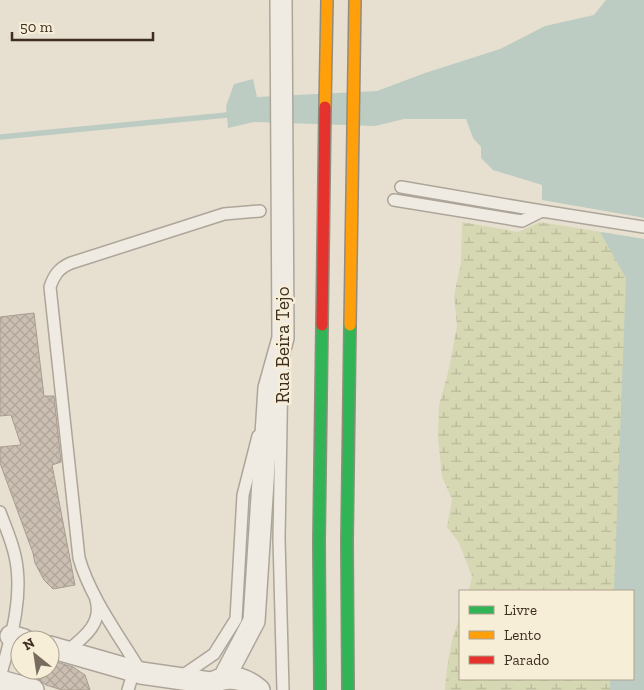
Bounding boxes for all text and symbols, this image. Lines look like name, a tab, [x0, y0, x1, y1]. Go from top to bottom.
scale bar	[12, 10, 154, 42]
text: 50 m	[20, 18, 53, 36]
street label: Rua Beira Tejo	[271, 286, 294, 403]
legend	[459, 590, 634, 680]
text: Livre	[504, 601, 537, 619]
text: Lento	[504, 626, 541, 644]
north arrow	[10, 630, 60, 680]
text: N	[20, 634, 38, 654]
text: Parado	[504, 651, 550, 669]

